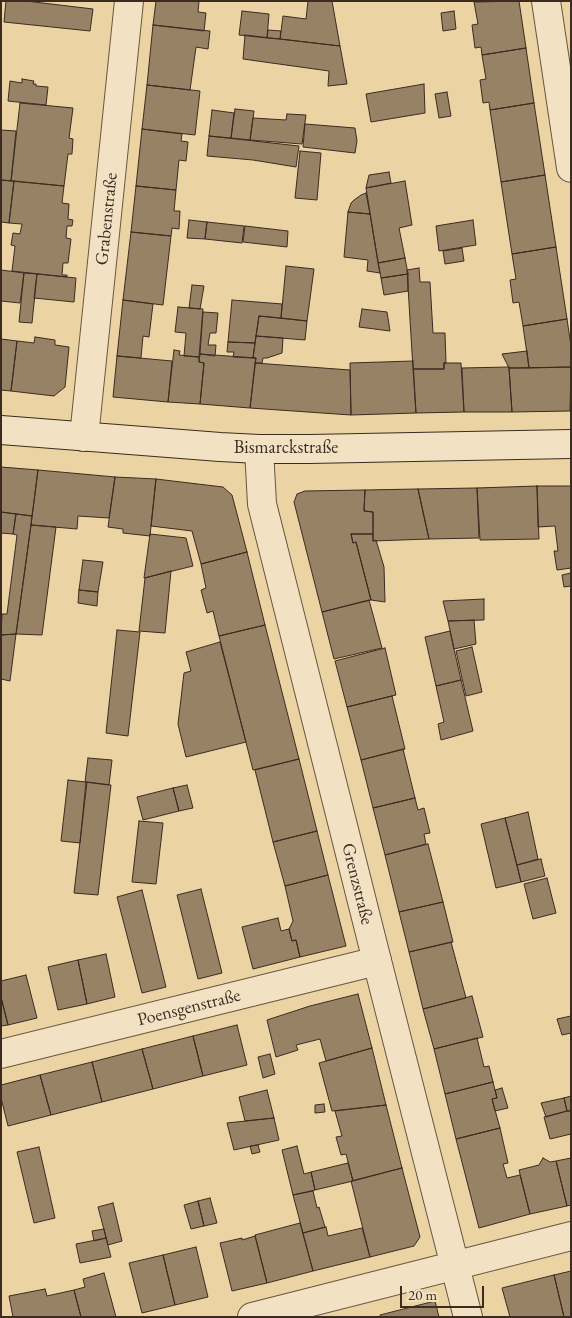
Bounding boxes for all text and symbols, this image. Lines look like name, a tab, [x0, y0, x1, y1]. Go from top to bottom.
street label: Grabenstraße	[91, 172, 123, 266]
street label: Bismarckstraße	[234, 437, 338, 459]
street label: Grenzstraße	[336, 841, 378, 927]
street label: Poensgenstraße	[135, 985, 243, 1031]
scale bar	[402, 1276, 486, 1308]
text: 20 m	[408, 1285, 437, 1304]

